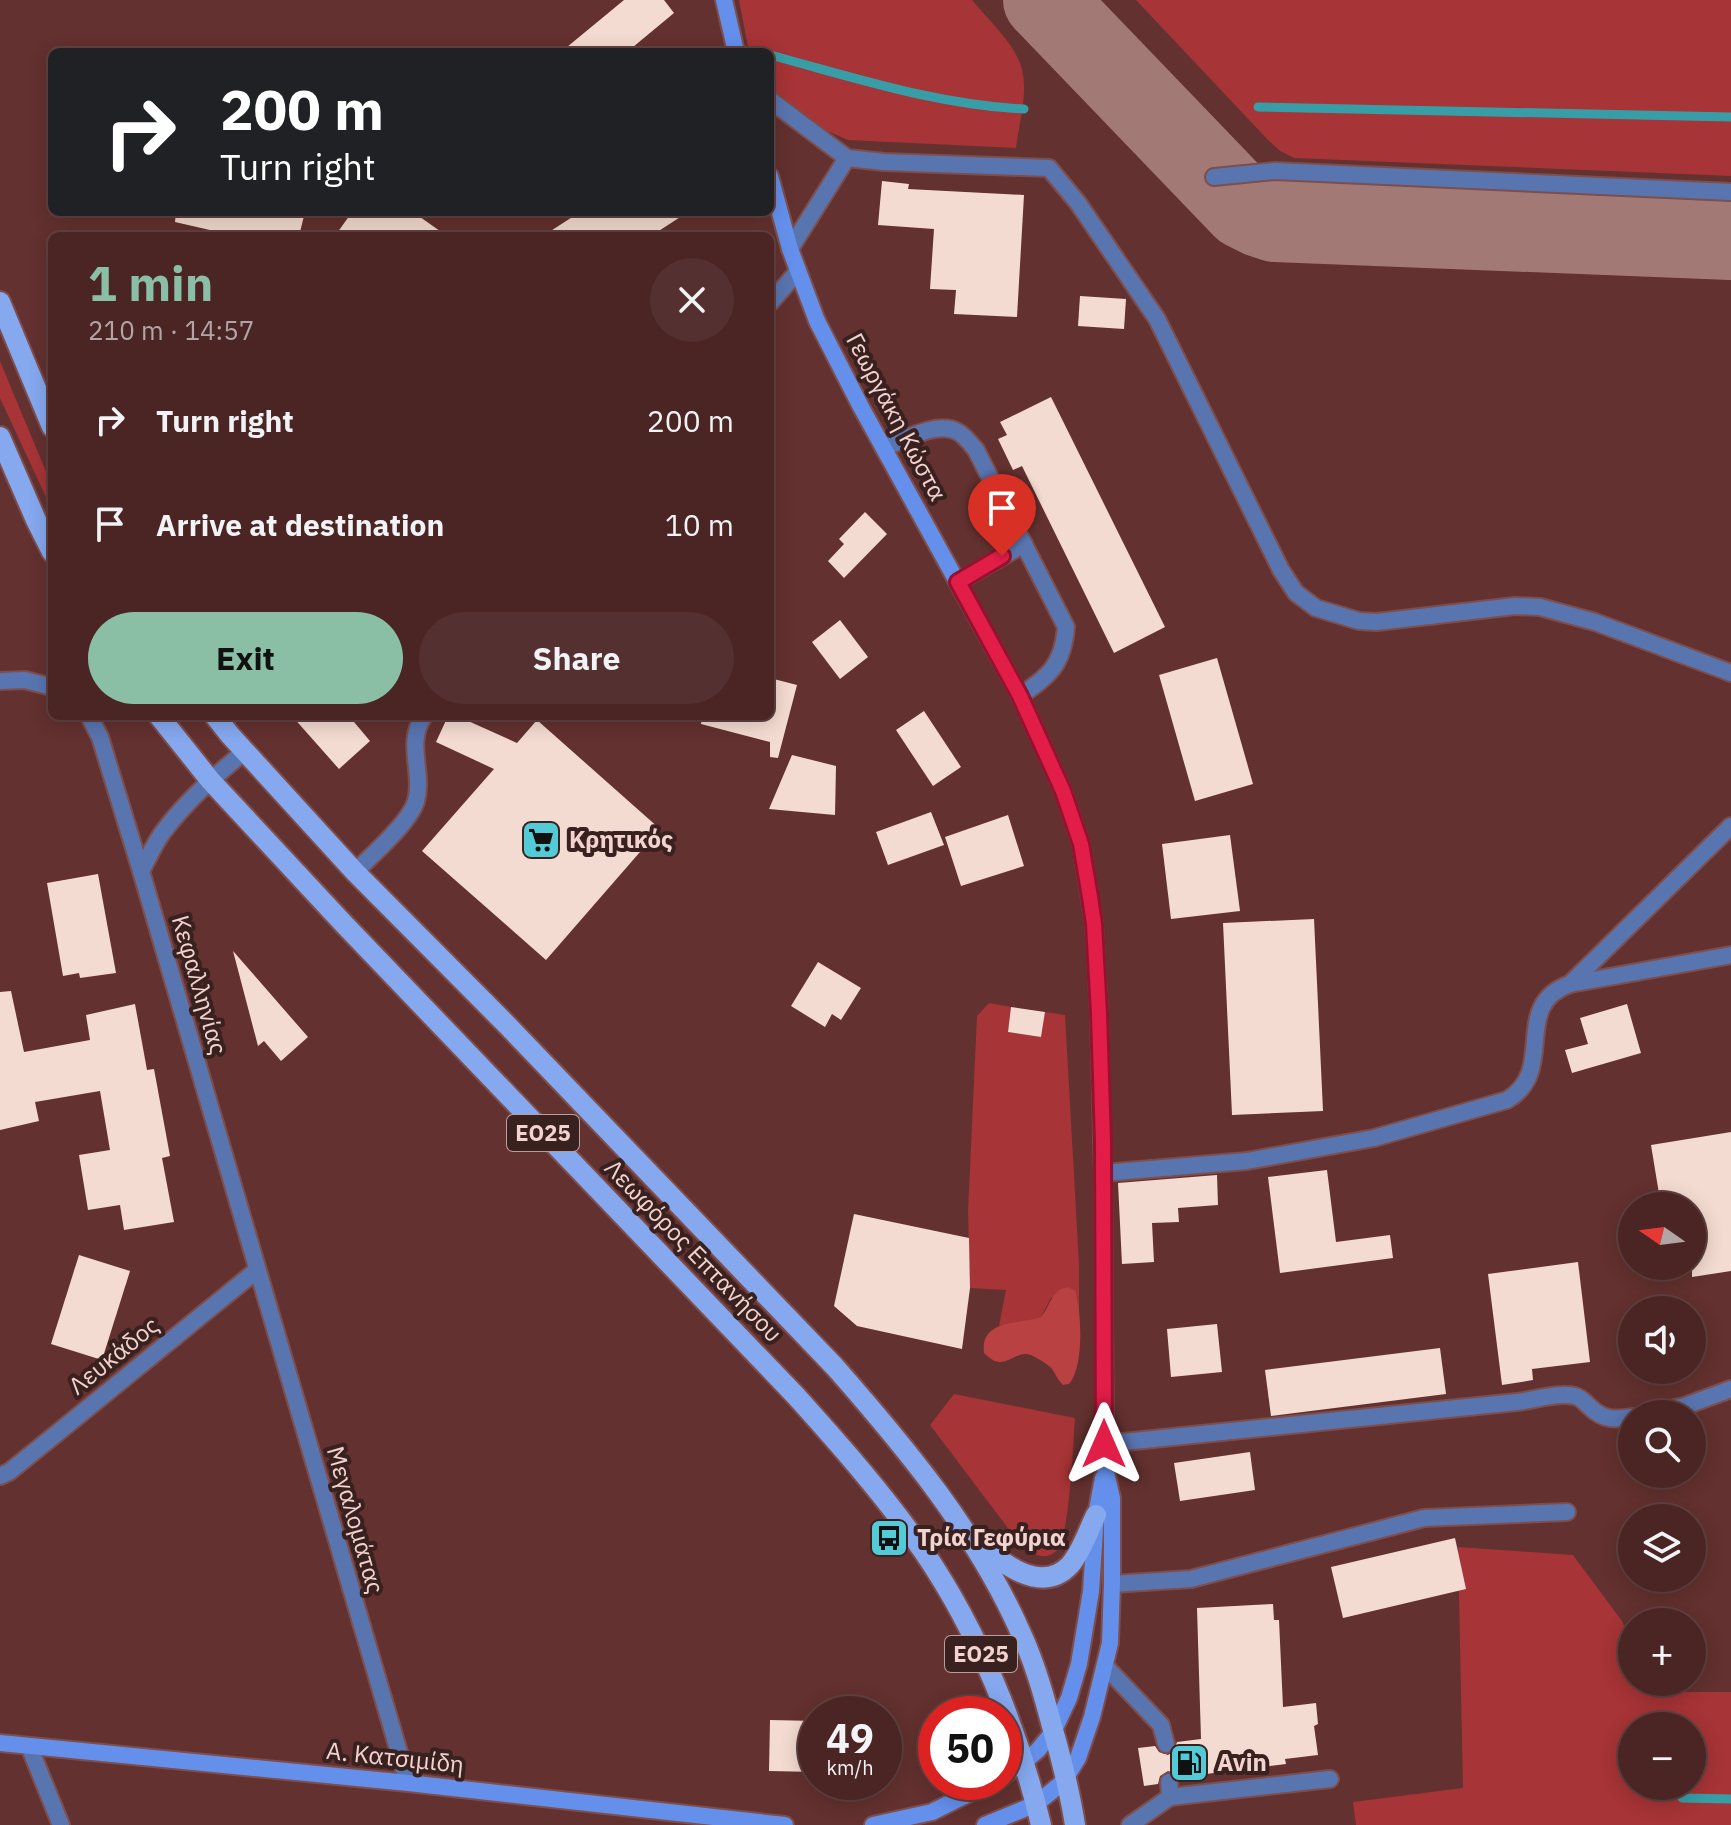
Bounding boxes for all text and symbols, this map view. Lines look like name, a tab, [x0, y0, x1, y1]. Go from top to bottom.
text: 200 m	[220, 73, 384, 145]
icon: right	[88, 80, 192, 184]
text: Turn right	[220, 143, 376, 190]
text: 1 min	[88, 252, 213, 314]
button: close	[650, 258, 734, 342]
text: 210 m · 14:57	[88, 313, 254, 347]
street label: Γεωργάκη Κώστα	[839, 327, 955, 506]
icon: right	[88, 398, 132, 442]
text: Turn right	[156, 401, 294, 440]
text: 200 m	[647, 401, 734, 440]
pin	[968, 474, 1036, 556]
icon: arrive	[980, 486, 1024, 530]
icon: arrive	[88, 502, 132, 546]
text: Arrive at destination	[156, 505, 444, 544]
text: 10 m	[665, 505, 734, 544]
button: Exit	[88, 612, 403, 704]
button: Share	[419, 612, 734, 704]
supermarket icon: Κρητικός	[520, 819, 562, 861]
place label: Κρητικός	[569, 823, 673, 855]
street label: Κεφαλληνίας	[165, 911, 235, 1058]
road number: ΕΟ25	[507, 1115, 579, 1151]
street label: Λεωφόρος Επτανήσου	[598, 1152, 789, 1349]
north arrow	[1618, 1192, 1706, 1280]
map controls	[1618, 1192, 1706, 1800]
button: sound	[1618, 1296, 1706, 1384]
street label: Λευκάδος	[62, 1309, 165, 1401]
button: search	[1618, 1400, 1706, 1488]
position arrow	[1062, 1402, 1146, 1486]
street label: Μεγαλομάτας	[320, 1442, 392, 1597]
button: layers	[1618, 1504, 1706, 1592]
bus stop icon: Τρία Γεφύρια	[868, 1517, 910, 1559]
place label: Τρία Γεφύρια	[917, 1521, 1066, 1553]
button: +	[1618, 1608, 1706, 1696]
road number: ΕΟ25	[945, 1636, 1017, 1672]
speed limit sign: 50	[918, 1696, 1022, 1800]
text: 49	[826, 1712, 874, 1764]
button: −	[1618, 1712, 1706, 1800]
street label: Α. Κατσιμίδη	[325, 1734, 466, 1780]
fuel station icon: Avin	[1168, 1742, 1210, 1784]
place label: Avin	[1217, 1746, 1267, 1778]
text: km/h	[826, 1754, 874, 1781]

